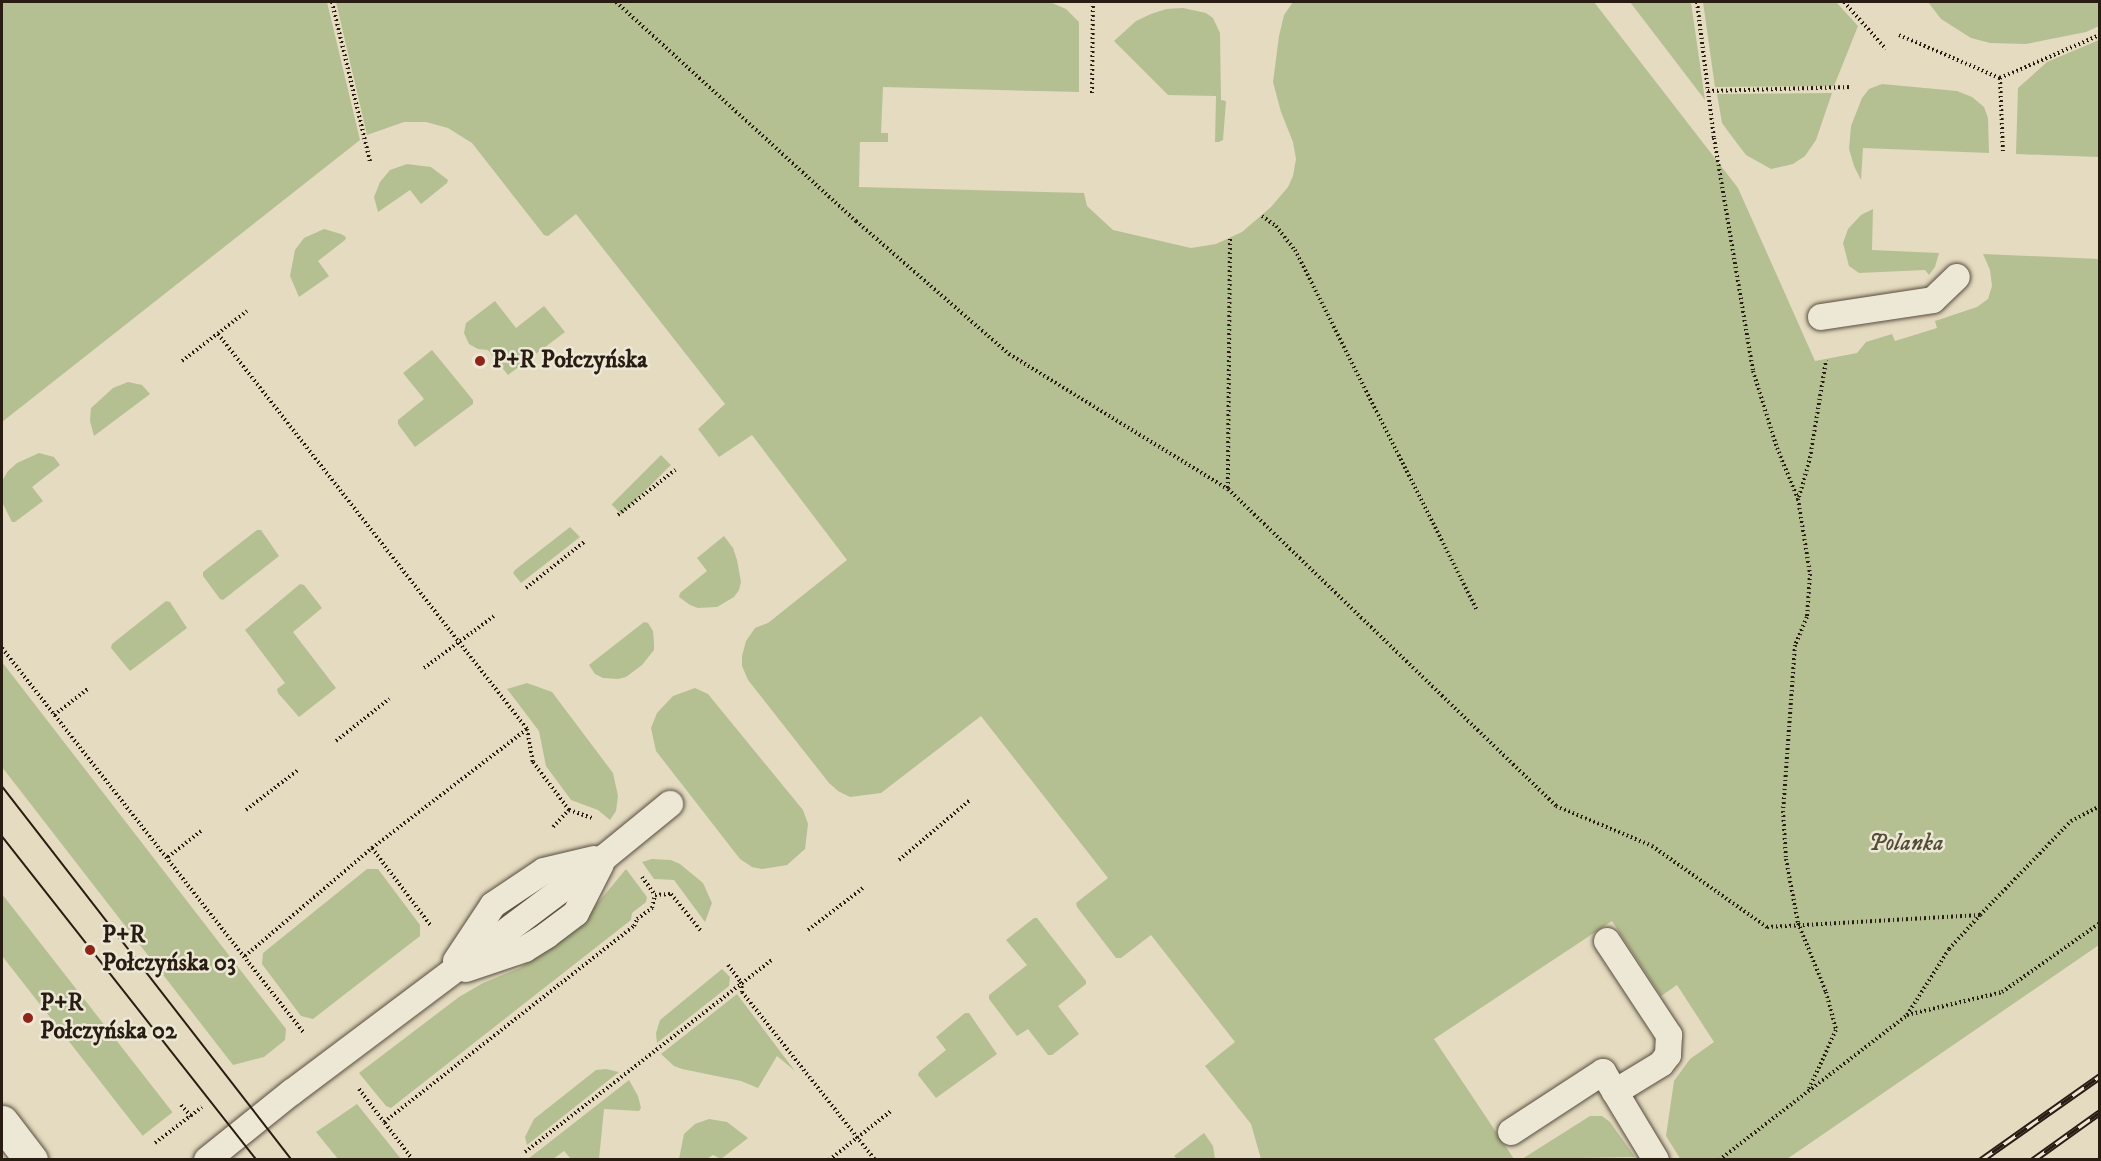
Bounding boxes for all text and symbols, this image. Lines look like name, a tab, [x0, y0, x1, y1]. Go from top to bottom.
place label: P+R Połczyńska	[492, 347, 648, 375]
marker: P+R Połczyńska	[473, 354, 487, 368]
park label: Polanka	[1868, 830, 1944, 858]
place label: P+R Połczyńska 03	[102, 922, 236, 978]
marker: P+R Połczyńska 03	[83, 943, 97, 957]
place label: P+R Połczyńska 02	[40, 990, 177, 1046]
marker: P+R Połczyńska 02	[21, 1011, 35, 1025]

